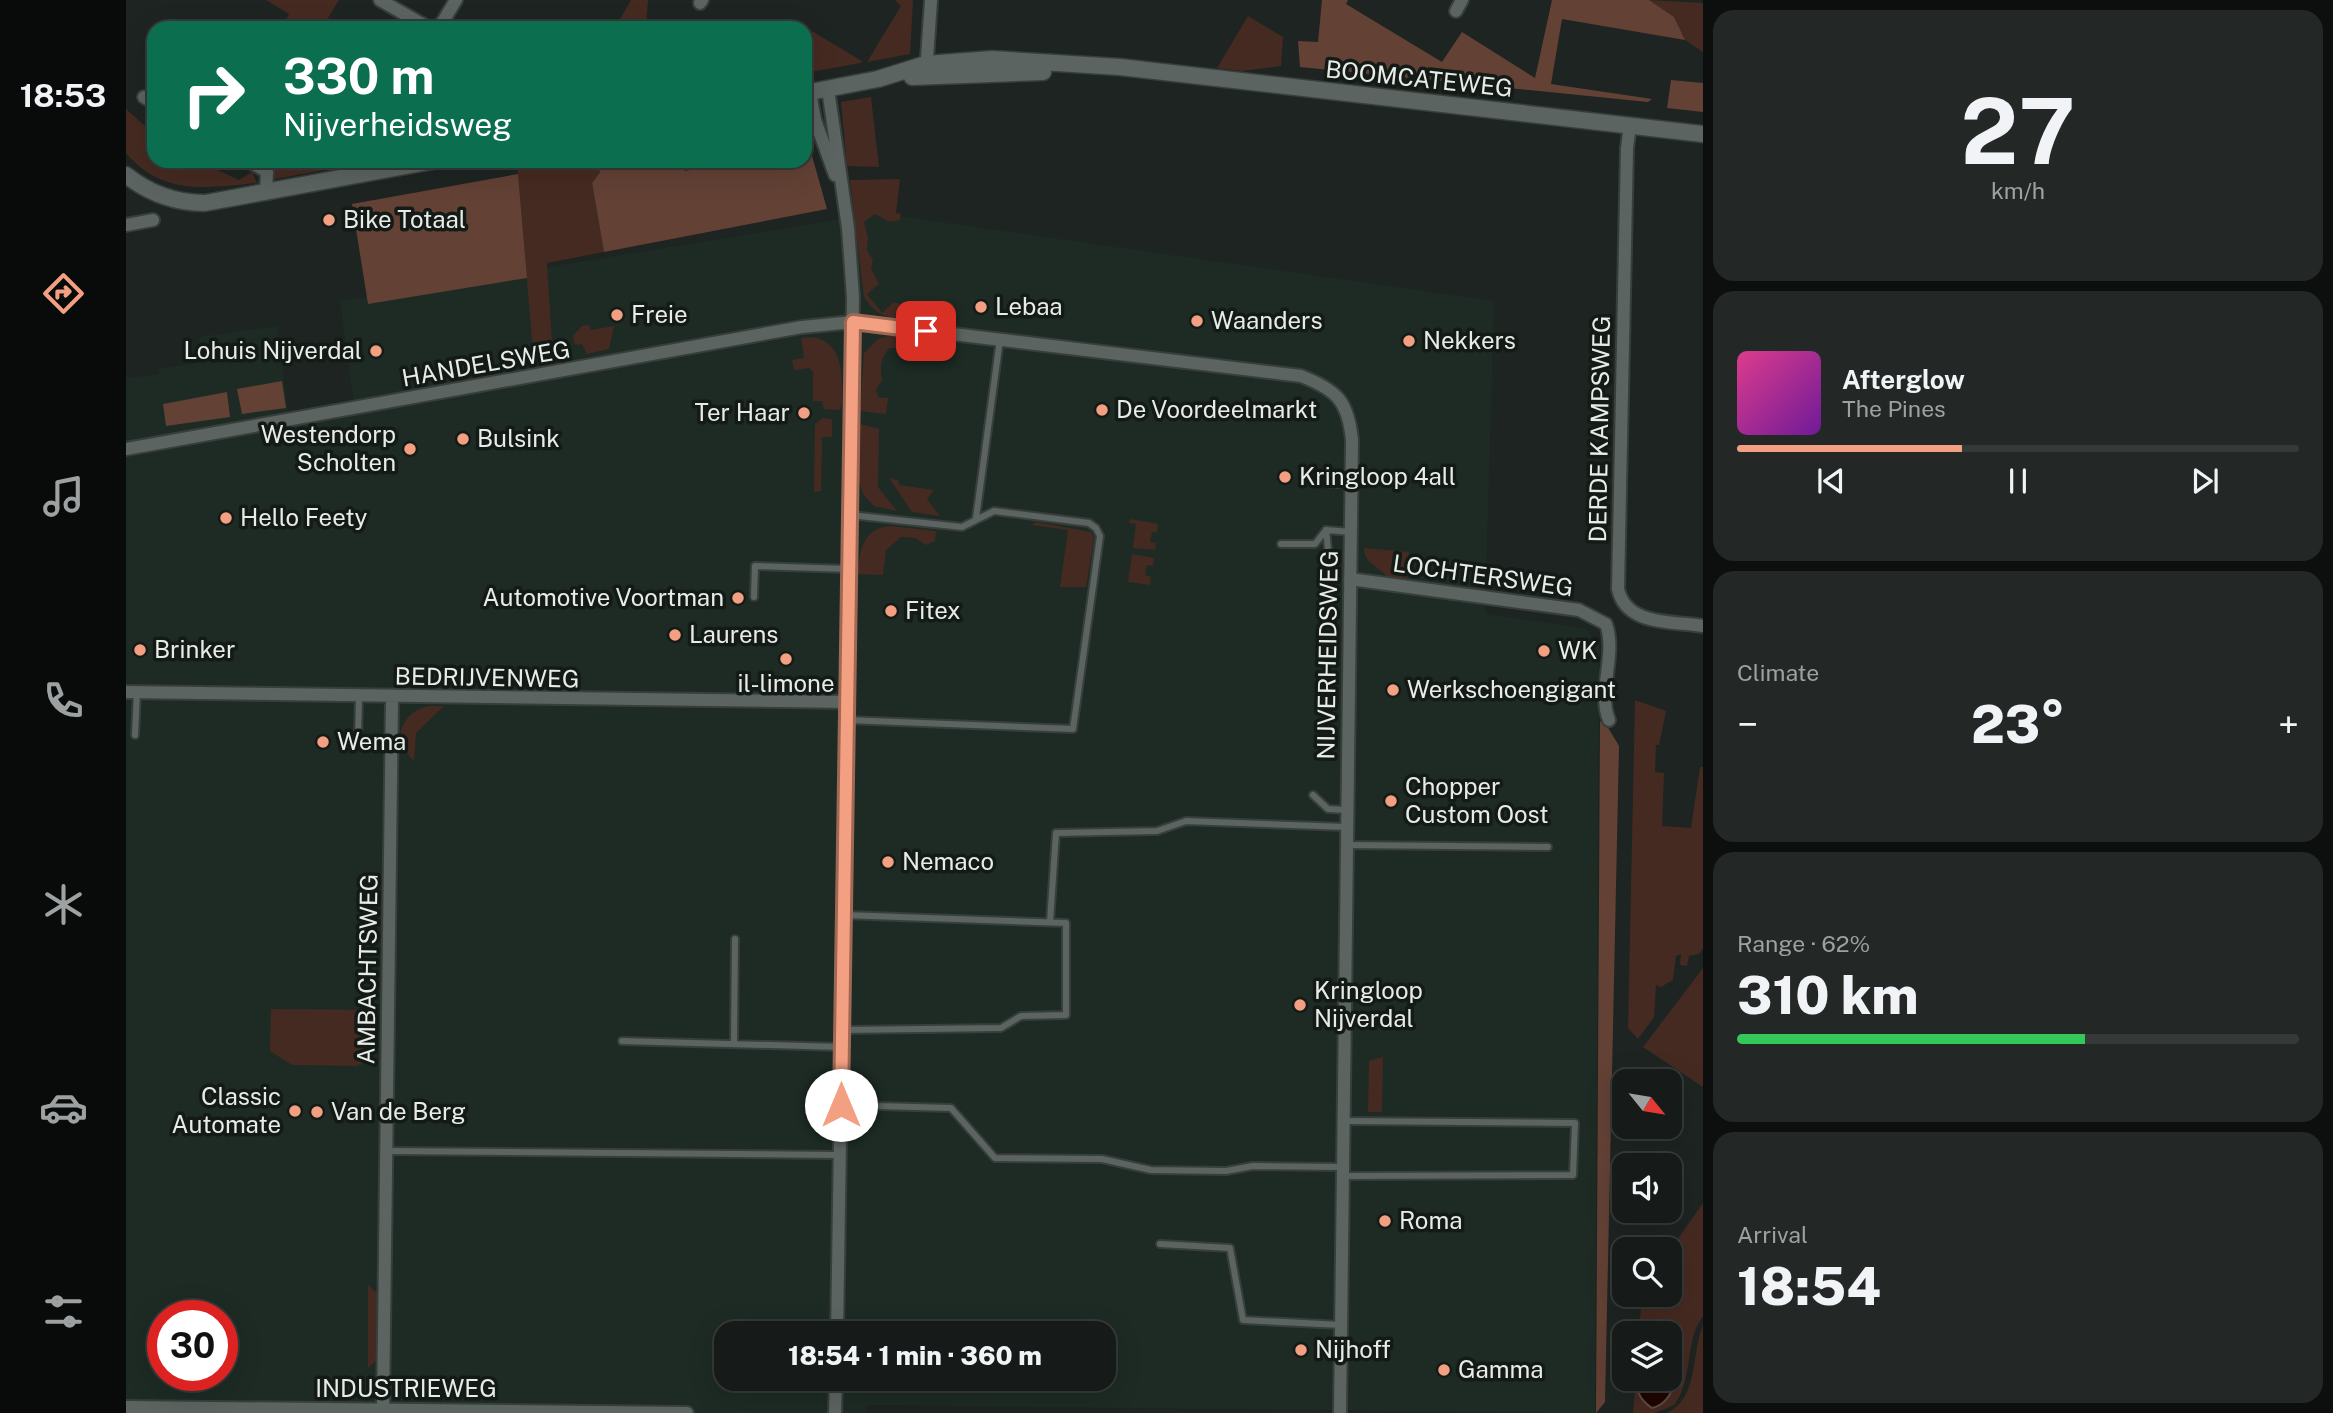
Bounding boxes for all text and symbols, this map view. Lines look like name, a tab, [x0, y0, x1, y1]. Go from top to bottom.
text: 330 m	[283, 47, 434, 105]
icon: right	[168, 49, 259, 140]
street label: BOOMCATEWEG	[1324, 54, 1514, 102]
text: 18:53	[20, 77, 106, 114]
text: 27	[1961, 78, 2075, 184]
text: Nijverheidsweg	[283, 106, 512, 143]
text: km/h	[1991, 177, 2045, 204]
place label: Bike Totaal	[343, 205, 466, 233]
marker: Bike Totaal	[321, 212, 337, 228]
icon: directions	[39, 269, 88, 318]
place label: Lebaa	[995, 292, 1063, 320]
marker: Lebaa	[973, 299, 989, 315]
place label: Freie	[631, 300, 688, 328]
pin	[896, 301, 956, 361]
place label: Waanders	[1211, 306, 1323, 334]
marker: Freie	[609, 307, 625, 323]
icon: arrive	[907, 312, 945, 350]
marker: Waanders	[1189, 313, 1205, 329]
street label: DERDE KAMPSWEG	[1583, 315, 1615, 543]
place label: Nekkers	[1423, 326, 1516, 354]
marker: Nekkers	[1401, 333, 1417, 349]
street label: HANDELSWEG	[400, 334, 572, 392]
place label: Lohuis Nijverdal	[183, 336, 362, 364]
marker: Lohuis Nijverdal	[368, 343, 384, 359]
text: Afterglow	[1842, 364, 1965, 395]
place label: De Voordeelmarkt	[1116, 395, 1317, 423]
text: The Pines	[1842, 395, 1946, 422]
place label: Ter Haar	[694, 398, 790, 426]
marker: De Voordeelmarkt	[1094, 402, 1110, 418]
marker: Ter Haar	[796, 405, 812, 421]
place label: Westendorp Scholten	[261, 420, 396, 476]
place label: Bulsink	[477, 424, 560, 452]
marker: Bulsink	[455, 431, 471, 447]
marker: Westendorp Scholten	[402, 441, 418, 457]
place label: Kringloop 4all	[1299, 462, 1456, 490]
icon: previous	[1812, 462, 1850, 500]
icon: pause	[1999, 462, 2037, 500]
icon: next	[2186, 462, 2224, 500]
marker: Kringloop 4all	[1277, 469, 1293, 485]
icon: music	[39, 472, 88, 521]
place label: Hello Feety	[240, 503, 368, 531]
marker: Hello Feety	[218, 510, 234, 526]
street label: LOCHTERSWEG	[1391, 548, 1575, 602]
street label: NIJVERHEIDSWEG	[1311, 550, 1343, 760]
place label: Automotive Voortman	[483, 583, 724, 611]
marker: Automotive Voortman	[730, 590, 746, 606]
place label: Fitex	[905, 596, 961, 624]
marker: Fitex	[883, 603, 899, 619]
place label: Laurens	[689, 620, 779, 648]
marker: Laurens	[667, 627, 683, 643]
place label: Brinker	[154, 635, 235, 663]
place label: WK	[1558, 636, 1597, 664]
marker: Brinker	[132, 642, 148, 658]
marker: WK	[1536, 643, 1552, 659]
marker: il-limone	[778, 651, 794, 667]
text: Climate	[1737, 659, 1819, 686]
street label: BEDRIJVENWEG	[394, 661, 580, 693]
place label: il-limone	[737, 669, 835, 697]
place label: Werkschoengigant	[1407, 675, 1616, 703]
icon: phone	[39, 676, 88, 725]
marker: Werkschoengigant	[1385, 682, 1401, 698]
text: 23°	[1971, 694, 2065, 755]
text: −	[1737, 702, 1758, 747]
text: +	[2278, 702, 2299, 747]
place label: Wema	[337, 727, 406, 755]
marker: Wema	[315, 734, 331, 750]
place label: Chopper Custom Oost	[1405, 772, 1549, 828]
marker: Chopper Custom Oost	[1383, 793, 1399, 809]
place label: Nemaco	[902, 847, 994, 875]
marker: Nemaco	[880, 854, 896, 870]
street label: AMBACHTSWEG	[351, 873, 383, 1065]
icon: climate	[39, 880, 88, 929]
text: Range · 62%	[1737, 930, 1870, 957]
text: 310 km	[1737, 965, 1919, 1026]
place label: Kringloop Nijverdal	[1314, 976, 1423, 1032]
marker: Kringloop Nijverdal	[1292, 997, 1308, 1013]
position arrow	[804, 1068, 878, 1142]
north arrow	[1612, 1069, 1682, 1139]
map controls	[1612, 1069, 1682, 1391]
place label: Classic Automate	[172, 1082, 281, 1138]
icon: car	[39, 1083, 88, 1132]
place label: Van de Berg	[331, 1097, 466, 1125]
marker: Classic Automate	[287, 1103, 303, 1119]
marker: Van de Berg	[309, 1104, 325, 1120]
button: sound	[1612, 1153, 1682, 1223]
place label: Roma	[1399, 1206, 1462, 1234]
marker: Roma	[1377, 1213, 1393, 1229]
text: Arrival	[1737, 1221, 1808, 1248]
button: search	[1612, 1237, 1682, 1307]
text: 18:54	[1737, 1256, 1881, 1317]
icon: filters	[39, 1287, 88, 1336]
speed limit sign: 30	[147, 1300, 238, 1391]
button: layers	[1612, 1321, 1682, 1391]
place label: Nijhoff	[1315, 1335, 1391, 1363]
text: 18:54 · 1 min · 360 m	[788, 1340, 1042, 1371]
marker: Nijhoff	[1293, 1342, 1309, 1358]
place label: Gamma	[1458, 1355, 1544, 1383]
marker: Gamma	[1436, 1362, 1452, 1378]
street label: INDUSTRIEWEG	[315, 1374, 497, 1402]

